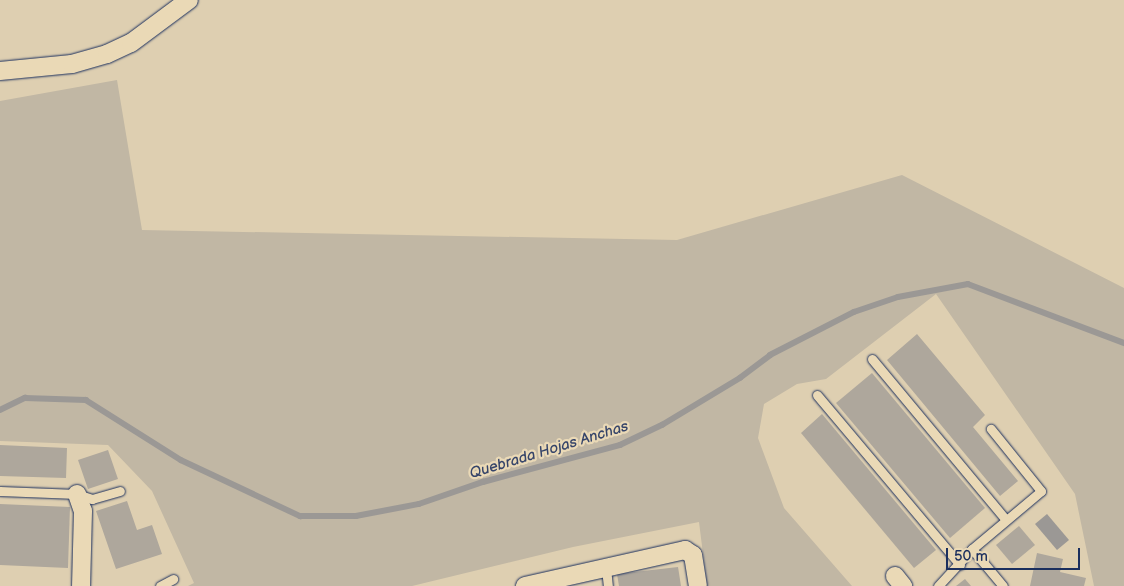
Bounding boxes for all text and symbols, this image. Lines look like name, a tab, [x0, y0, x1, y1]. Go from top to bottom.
water label: Quebrada Hojas Anchas	[467, 417, 631, 483]
scale bar	[949, 538, 1083, 570]
text: 50 m	[954, 547, 988, 566]

